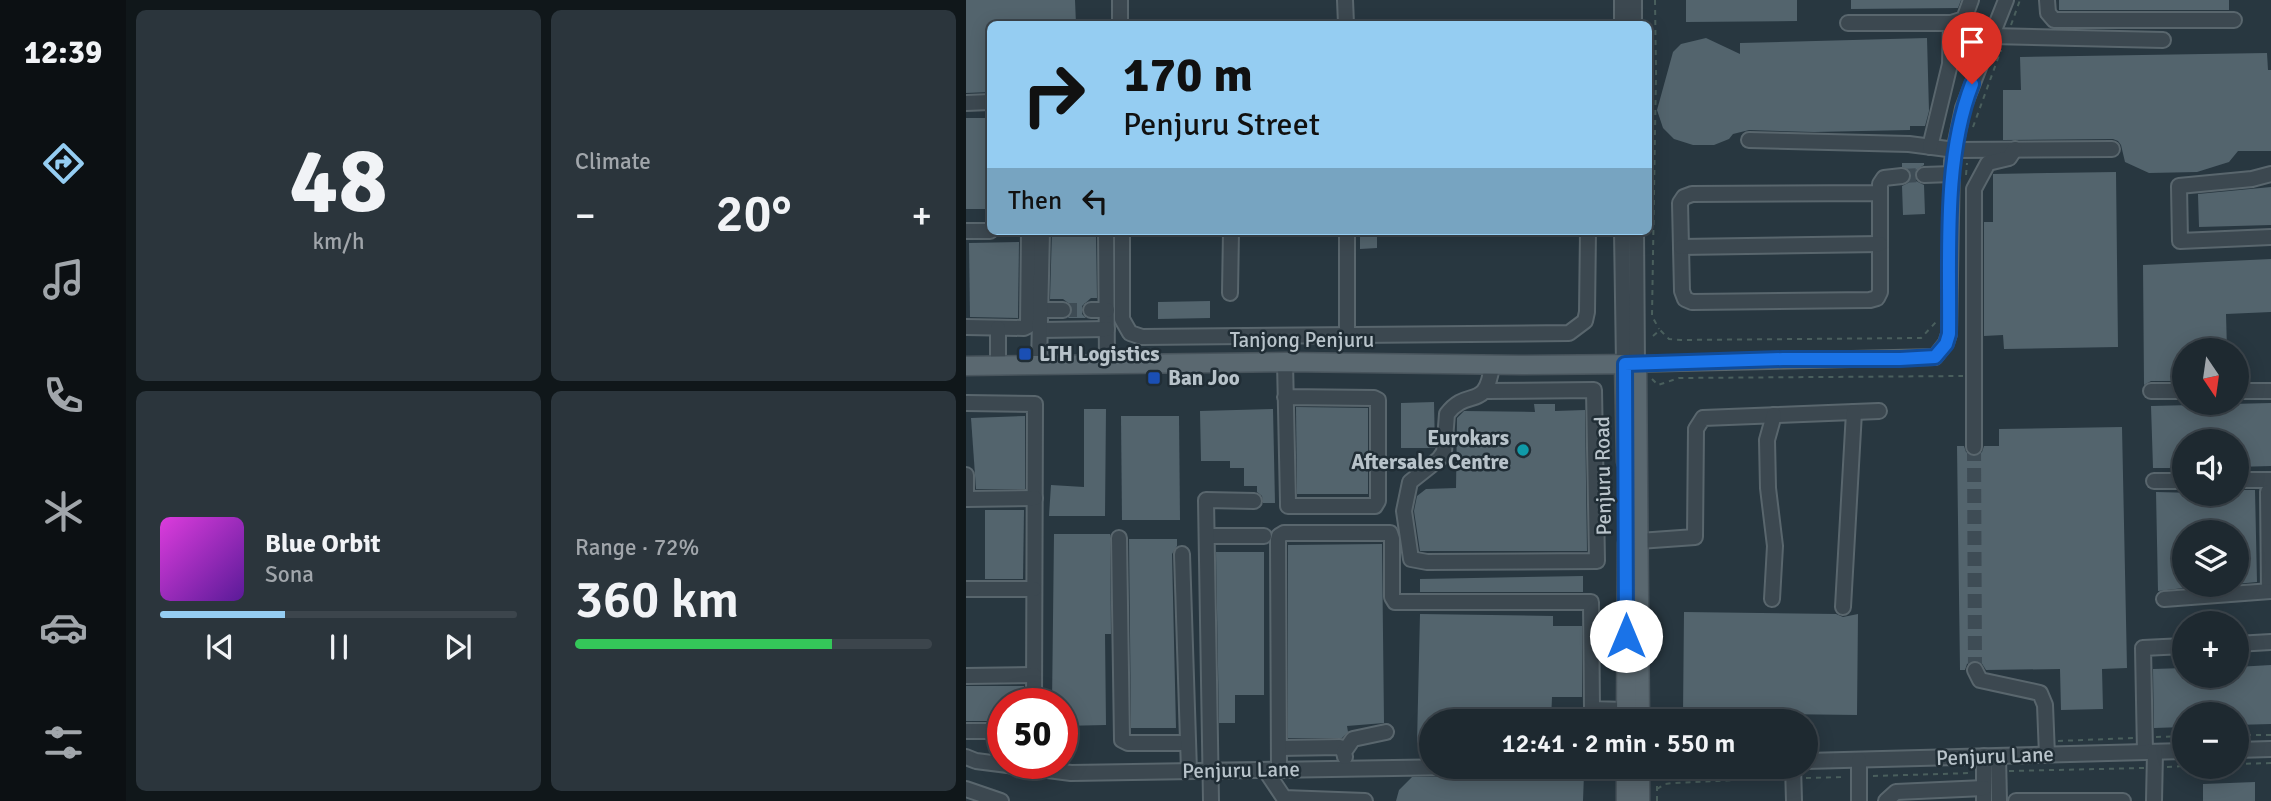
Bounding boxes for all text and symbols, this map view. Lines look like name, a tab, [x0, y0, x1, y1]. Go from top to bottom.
pin	[1942, 12.0, 2002, 84]
icon: arrive	[1953, 23, 1991, 61]
text: 12:39	[24, 33, 102, 72]
text: 170 m	[1123, 45, 1253, 105]
icon: right	[1008, 49, 1099, 140]
text: Penjuru Street	[1123, 105, 1320, 144]
text: 48	[289, 125, 388, 238]
icon: directions	[39, 139, 88, 188]
text: Climate	[575, 147, 651, 176]
text: 20°	[715, 182, 792, 246]
icon: left	[1076, 182, 1114, 220]
text: Then	[1008, 185, 1062, 217]
text: −	[575, 192, 596, 239]
text: +	[911, 192, 932, 239]
text: km/h	[312, 227, 365, 256]
icon: music	[39, 255, 88, 304]
street label: Tanjong Penjuru	[1230, 327, 1374, 353]
north arrow	[2172, 338, 2249, 415]
map controls	[2172, 338, 2249, 779]
place label: LTH Logistics	[1039, 341, 1160, 367]
marker: LTH Logistics	[1017, 346, 1033, 362]
place label: Ban Joo	[1168, 365, 1240, 391]
marker: Ban Joo	[1146, 370, 1162, 386]
icon: phone	[39, 371, 88, 420]
street label: Penjuru Road	[1589, 416, 1617, 536]
place label: Eurokars Aftersales Centre	[1351, 425, 1509, 475]
button: sound	[2172, 429, 2249, 506]
marker: Eurokars Aftersales Centre	[1515, 442, 1531, 458]
icon: climate	[39, 487, 88, 536]
button: layers	[2172, 520, 2249, 597]
text: Blue Orbit	[265, 528, 381, 560]
text: Range · 72%	[575, 533, 699, 562]
text: Sona	[265, 560, 314, 589]
text: 360 km	[575, 568, 739, 632]
position arrow	[1589, 599, 1663, 673]
icon: car	[39, 603, 88, 652]
button: +	[2172, 611, 2249, 688]
icon: previous	[201, 628, 239, 666]
icon: pause	[320, 628, 358, 666]
icon: next	[439, 628, 477, 666]
speed limit sign: 50	[987, 688, 1078, 779]
button: −	[2172, 702, 2249, 779]
icon: filters	[39, 718, 88, 767]
text: 12:41 · 2 min · 550 m	[1502, 728, 1735, 760]
street label: Penjuru Lane	[1936, 741, 2054, 771]
street label: Penjuru Lane	[1182, 756, 1300, 784]

